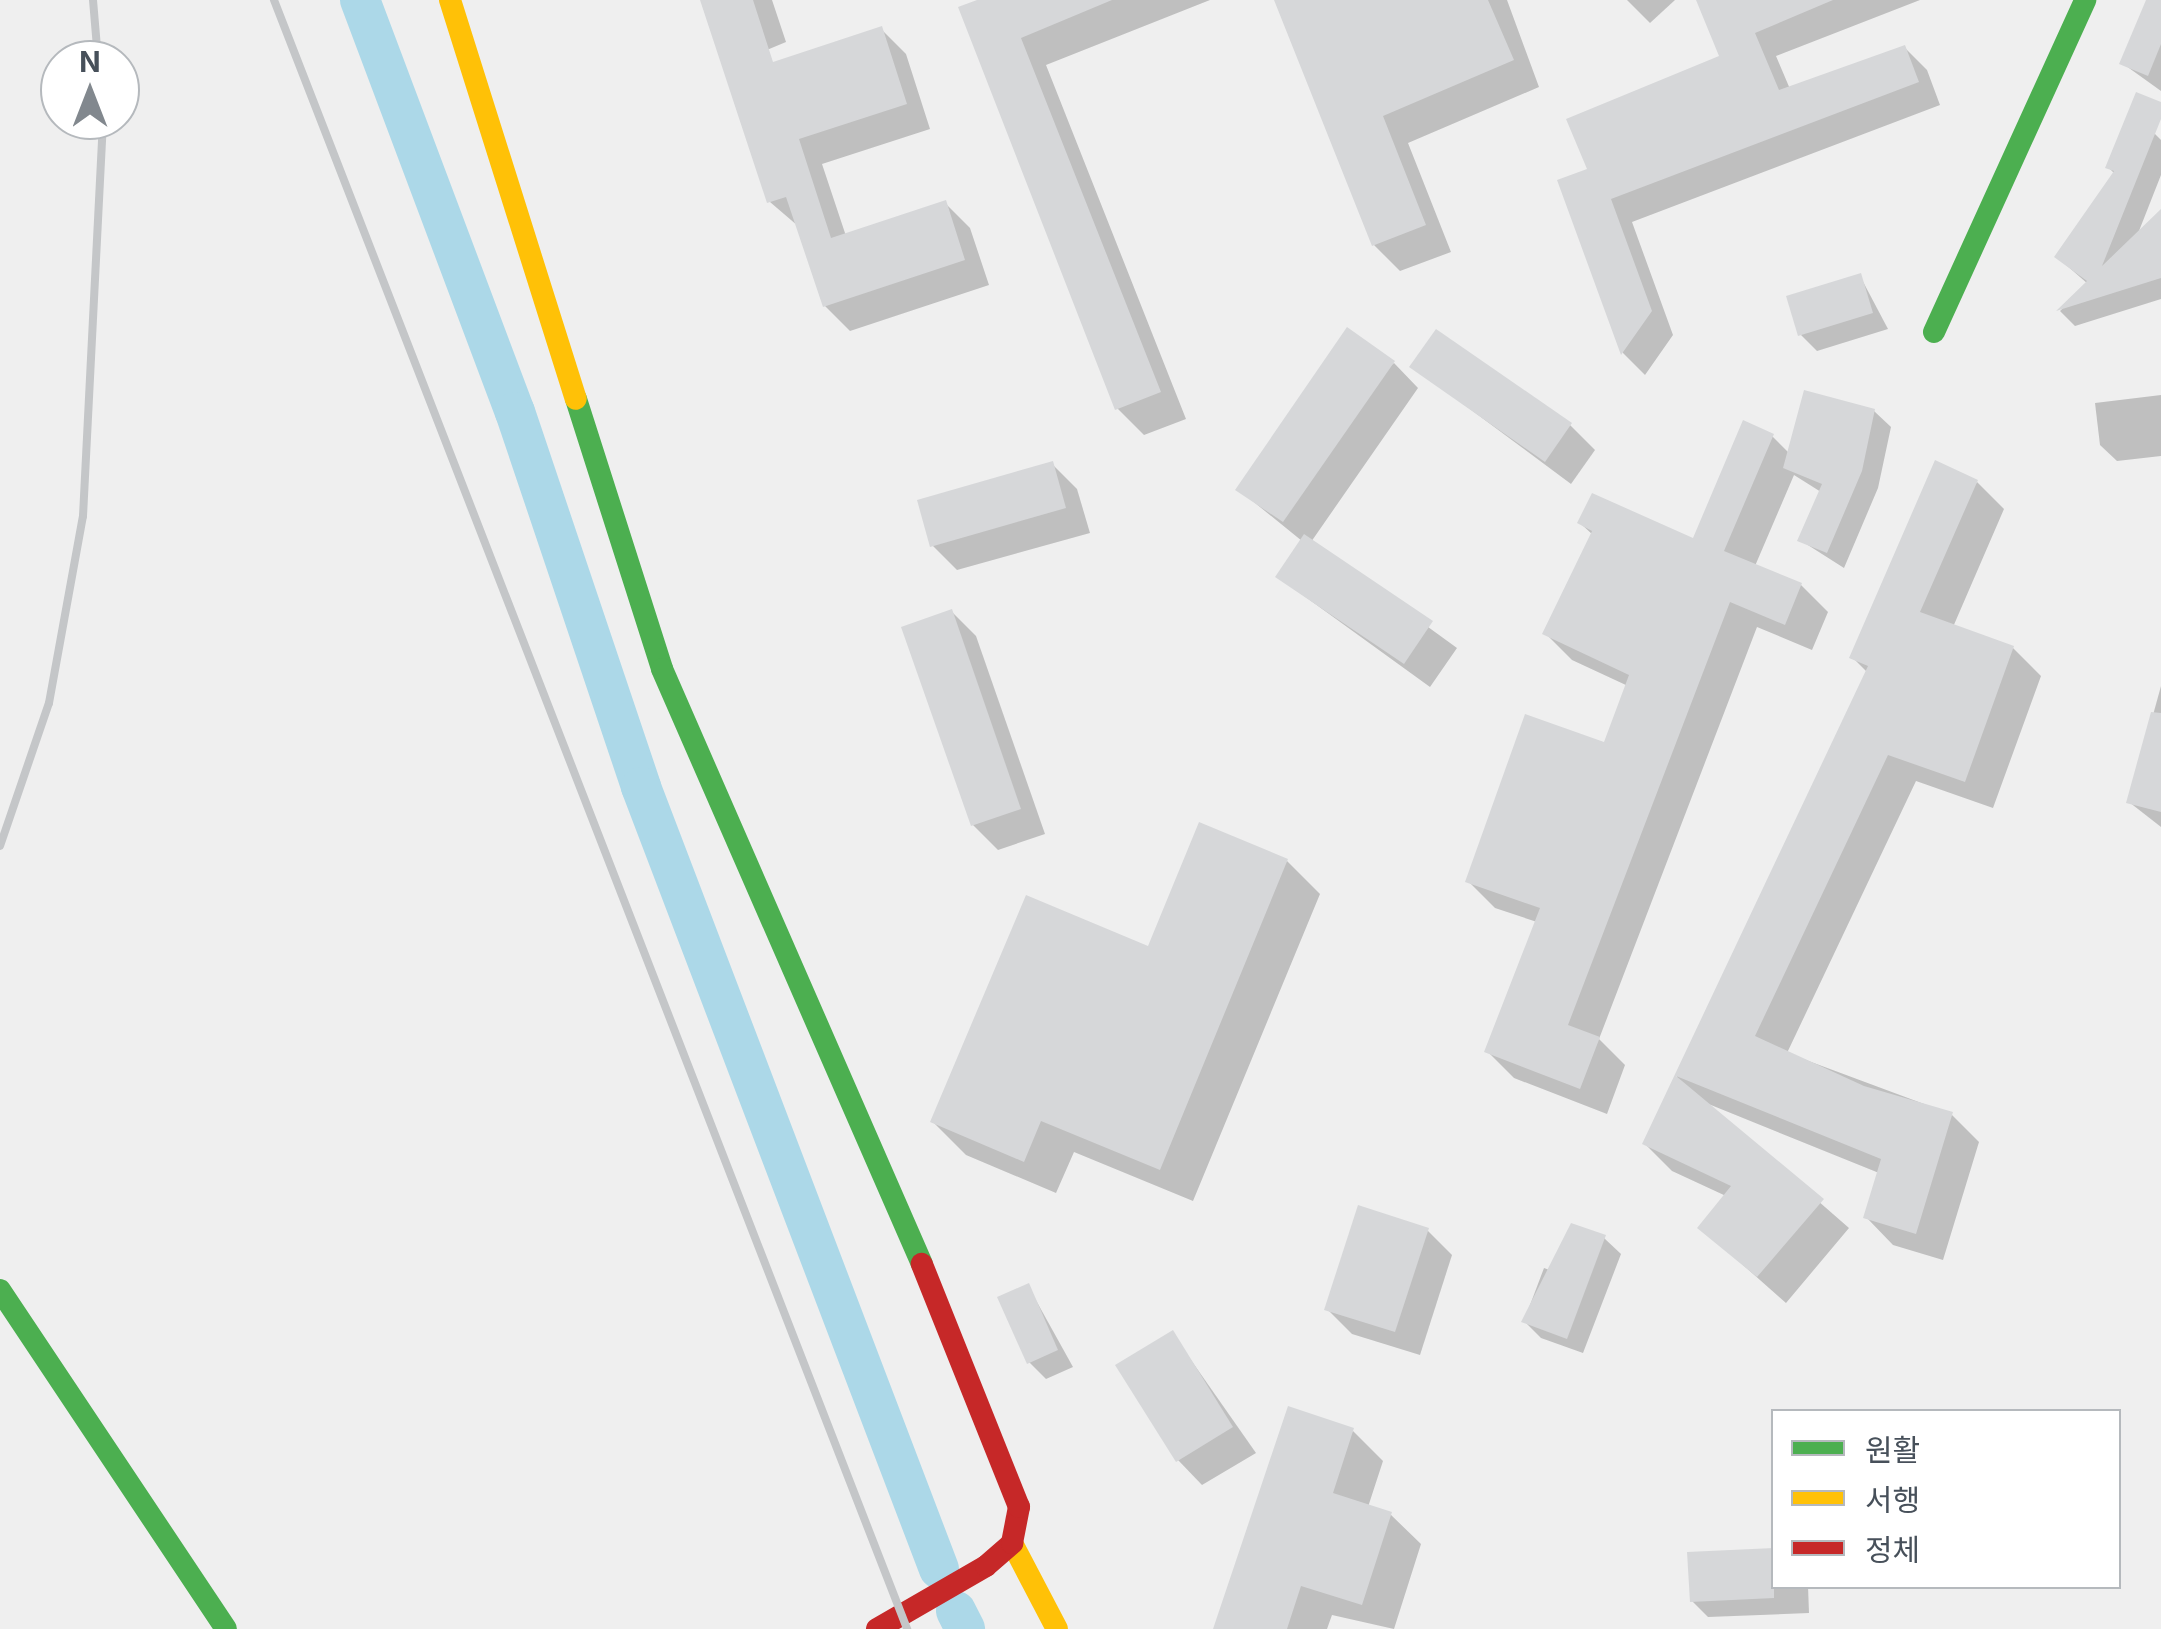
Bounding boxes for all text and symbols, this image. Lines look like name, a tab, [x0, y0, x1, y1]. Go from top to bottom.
north arrow	[40, 40, 140, 140]
text: N	[79, 45, 101, 79]
legend	[1771, 1409, 2121, 1589]
text: 원활	[1865, 1432, 1920, 1468]
text: 서행	[1865, 1482, 1920, 1518]
text: 정체	[1865, 1532, 1920, 1568]

